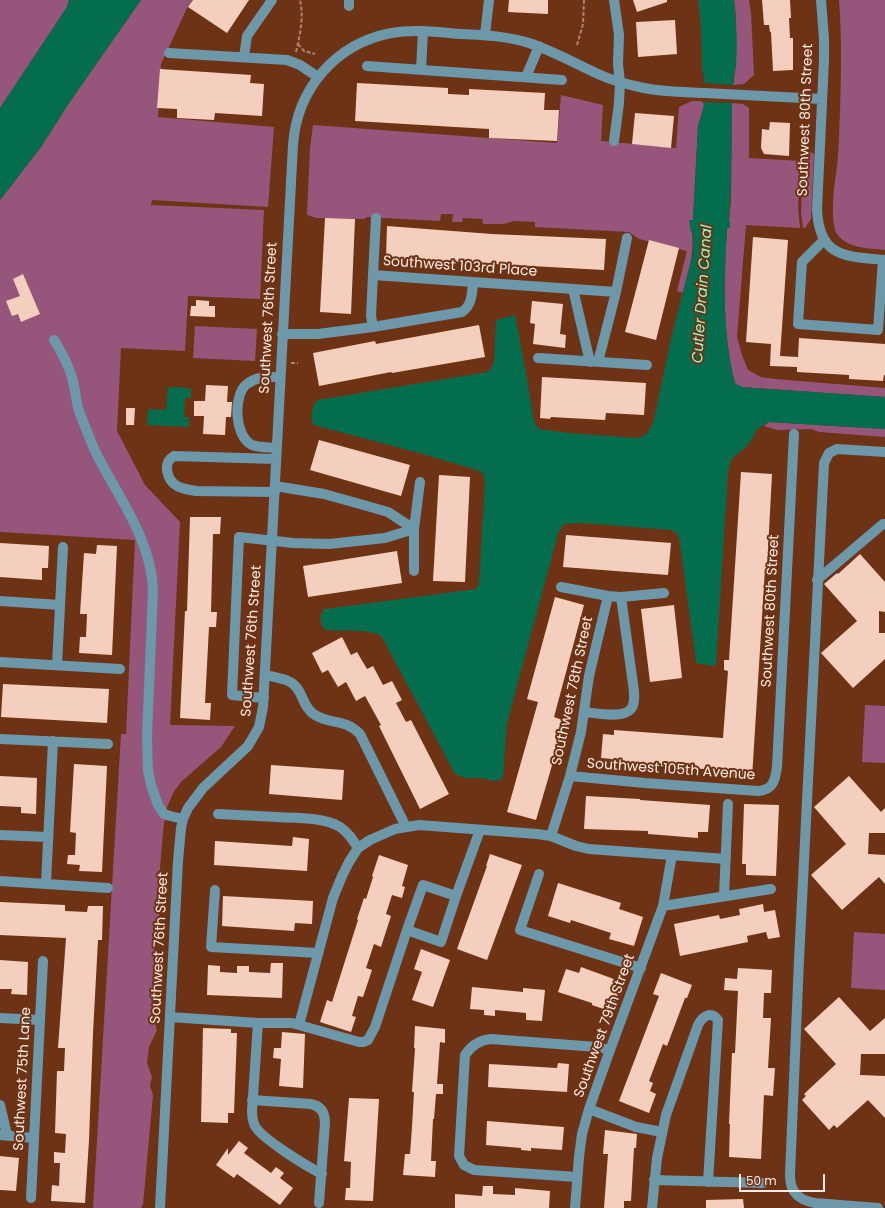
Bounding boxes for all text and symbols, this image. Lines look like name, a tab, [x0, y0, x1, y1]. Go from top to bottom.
street label: Southwest 80th Street	[795, 43, 817, 197]
water label: Cutler Drain Canal	[689, 224, 717, 364]
street label: Southwest 76th Street	[257, 242, 281, 394]
street label: Southwest 103rd Place	[382, 253, 538, 281]
street label: Southwest 80th Street	[759, 534, 783, 688]
street label: Southwest 76th Street	[238, 565, 266, 717]
street label: Southwest 78th Street	[549, 615, 597, 767]
street label: Southwest 105th Avenue	[586, 756, 756, 784]
street label: Southwest 76th Street	[148, 872, 172, 1024]
street label: Southwest 79th Street	[571, 952, 639, 1100]
street label: Southwest 75th Lane	[11, 1007, 35, 1151]
scale bar	[741, 1166, 827, 1192]
text: 50 m	[746, 1172, 777, 1189]

